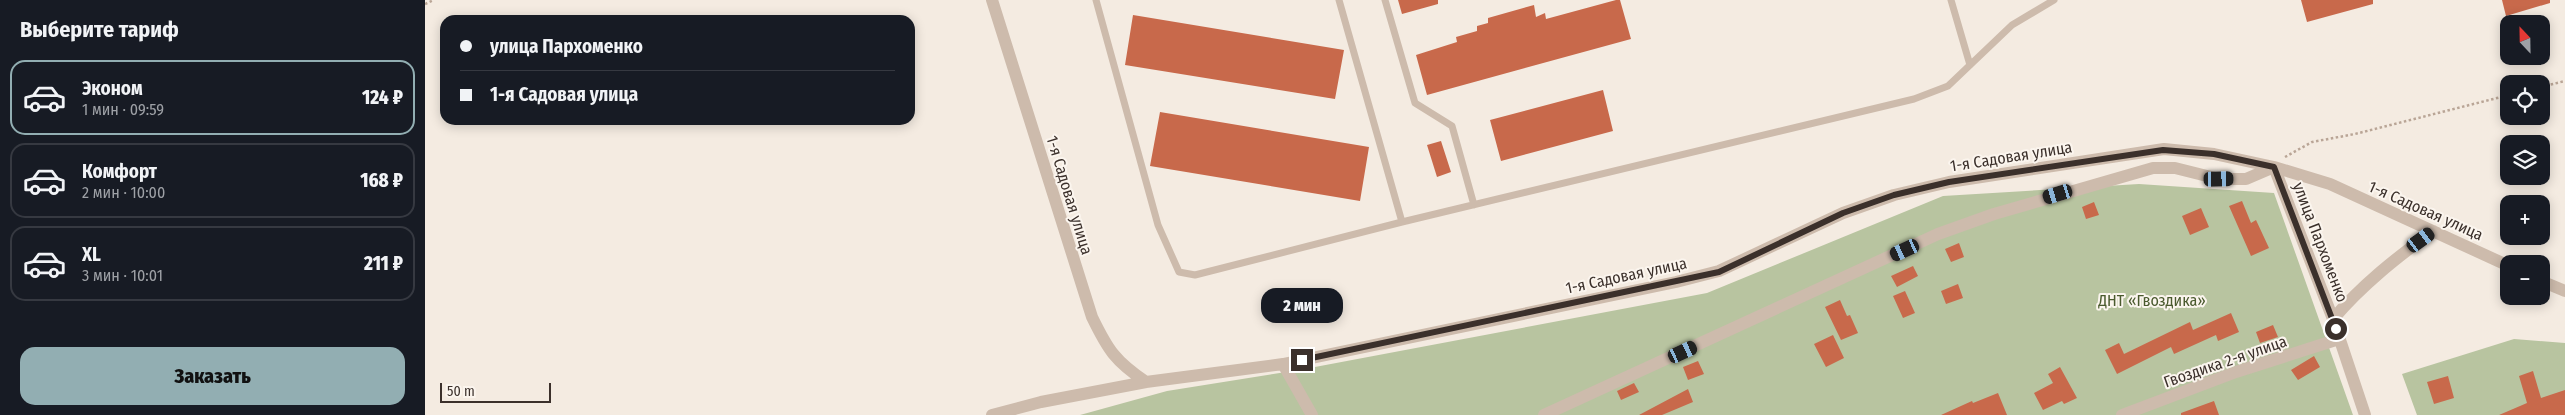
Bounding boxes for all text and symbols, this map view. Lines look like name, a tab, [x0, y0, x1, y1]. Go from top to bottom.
north arrow	[2500, 15, 2550, 65]
map controls	[2500, 15, 2550, 305]
text: Выберите тариф	[20, 16, 179, 43]
text: улица Пархоменко	[490, 35, 643, 58]
icon: car	[22, 75, 67, 120]
button: locate	[2500, 75, 2550, 125]
text: Эконом	[82, 77, 143, 100]
text: 1-я Садовая улица	[490, 83, 638, 106]
text: 124 ₽	[362, 86, 403, 109]
text: 1 мин · 09:59	[82, 100, 164, 119]
street label: 1-я Садовая улица	[1042, 133, 1097, 257]
button: layers	[2500, 135, 2550, 185]
street label: 1-я Садовая улица	[1949, 137, 2074, 176]
icon: car	[22, 158, 67, 203]
text: Комфорт	[82, 160, 157, 183]
text: 168 ₽	[360, 169, 403, 192]
car	[2203, 171, 2234, 187]
street label: 1-я Садовая улица	[2366, 177, 2486, 244]
street label: улица Пархоменко	[2289, 180, 2352, 305]
car	[2041, 182, 2074, 206]
text: 2 мин · 10:00	[82, 183, 165, 202]
button: +	[2500, 195, 2550, 245]
car	[2404, 225, 2437, 255]
car	[1888, 237, 1921, 263]
icon: car	[22, 241, 67, 286]
text: XL	[82, 243, 101, 266]
text: 211 ₽	[364, 252, 403, 275]
street label: 1-я Садовая улица	[1564, 253, 1689, 298]
button: −	[2500, 255, 2550, 305]
text: 3 мин · 10:01	[82, 266, 163, 285]
callout: 2 мин	[1261, 288, 1343, 322]
park label: ДНТ «Гвоздика»	[2097, 291, 2206, 310]
text: 2 мин	[1283, 296, 1321, 315]
route start	[2325, 318, 2347, 340]
street label: Гвоздика 2-я улица	[2161, 331, 2289, 391]
car	[1666, 339, 1699, 365]
button: Заказать	[20, 347, 405, 405]
route end	[1291, 349, 1313, 371]
scale bar	[440, 380, 551, 403]
text: 50 m	[447, 383, 475, 400]

